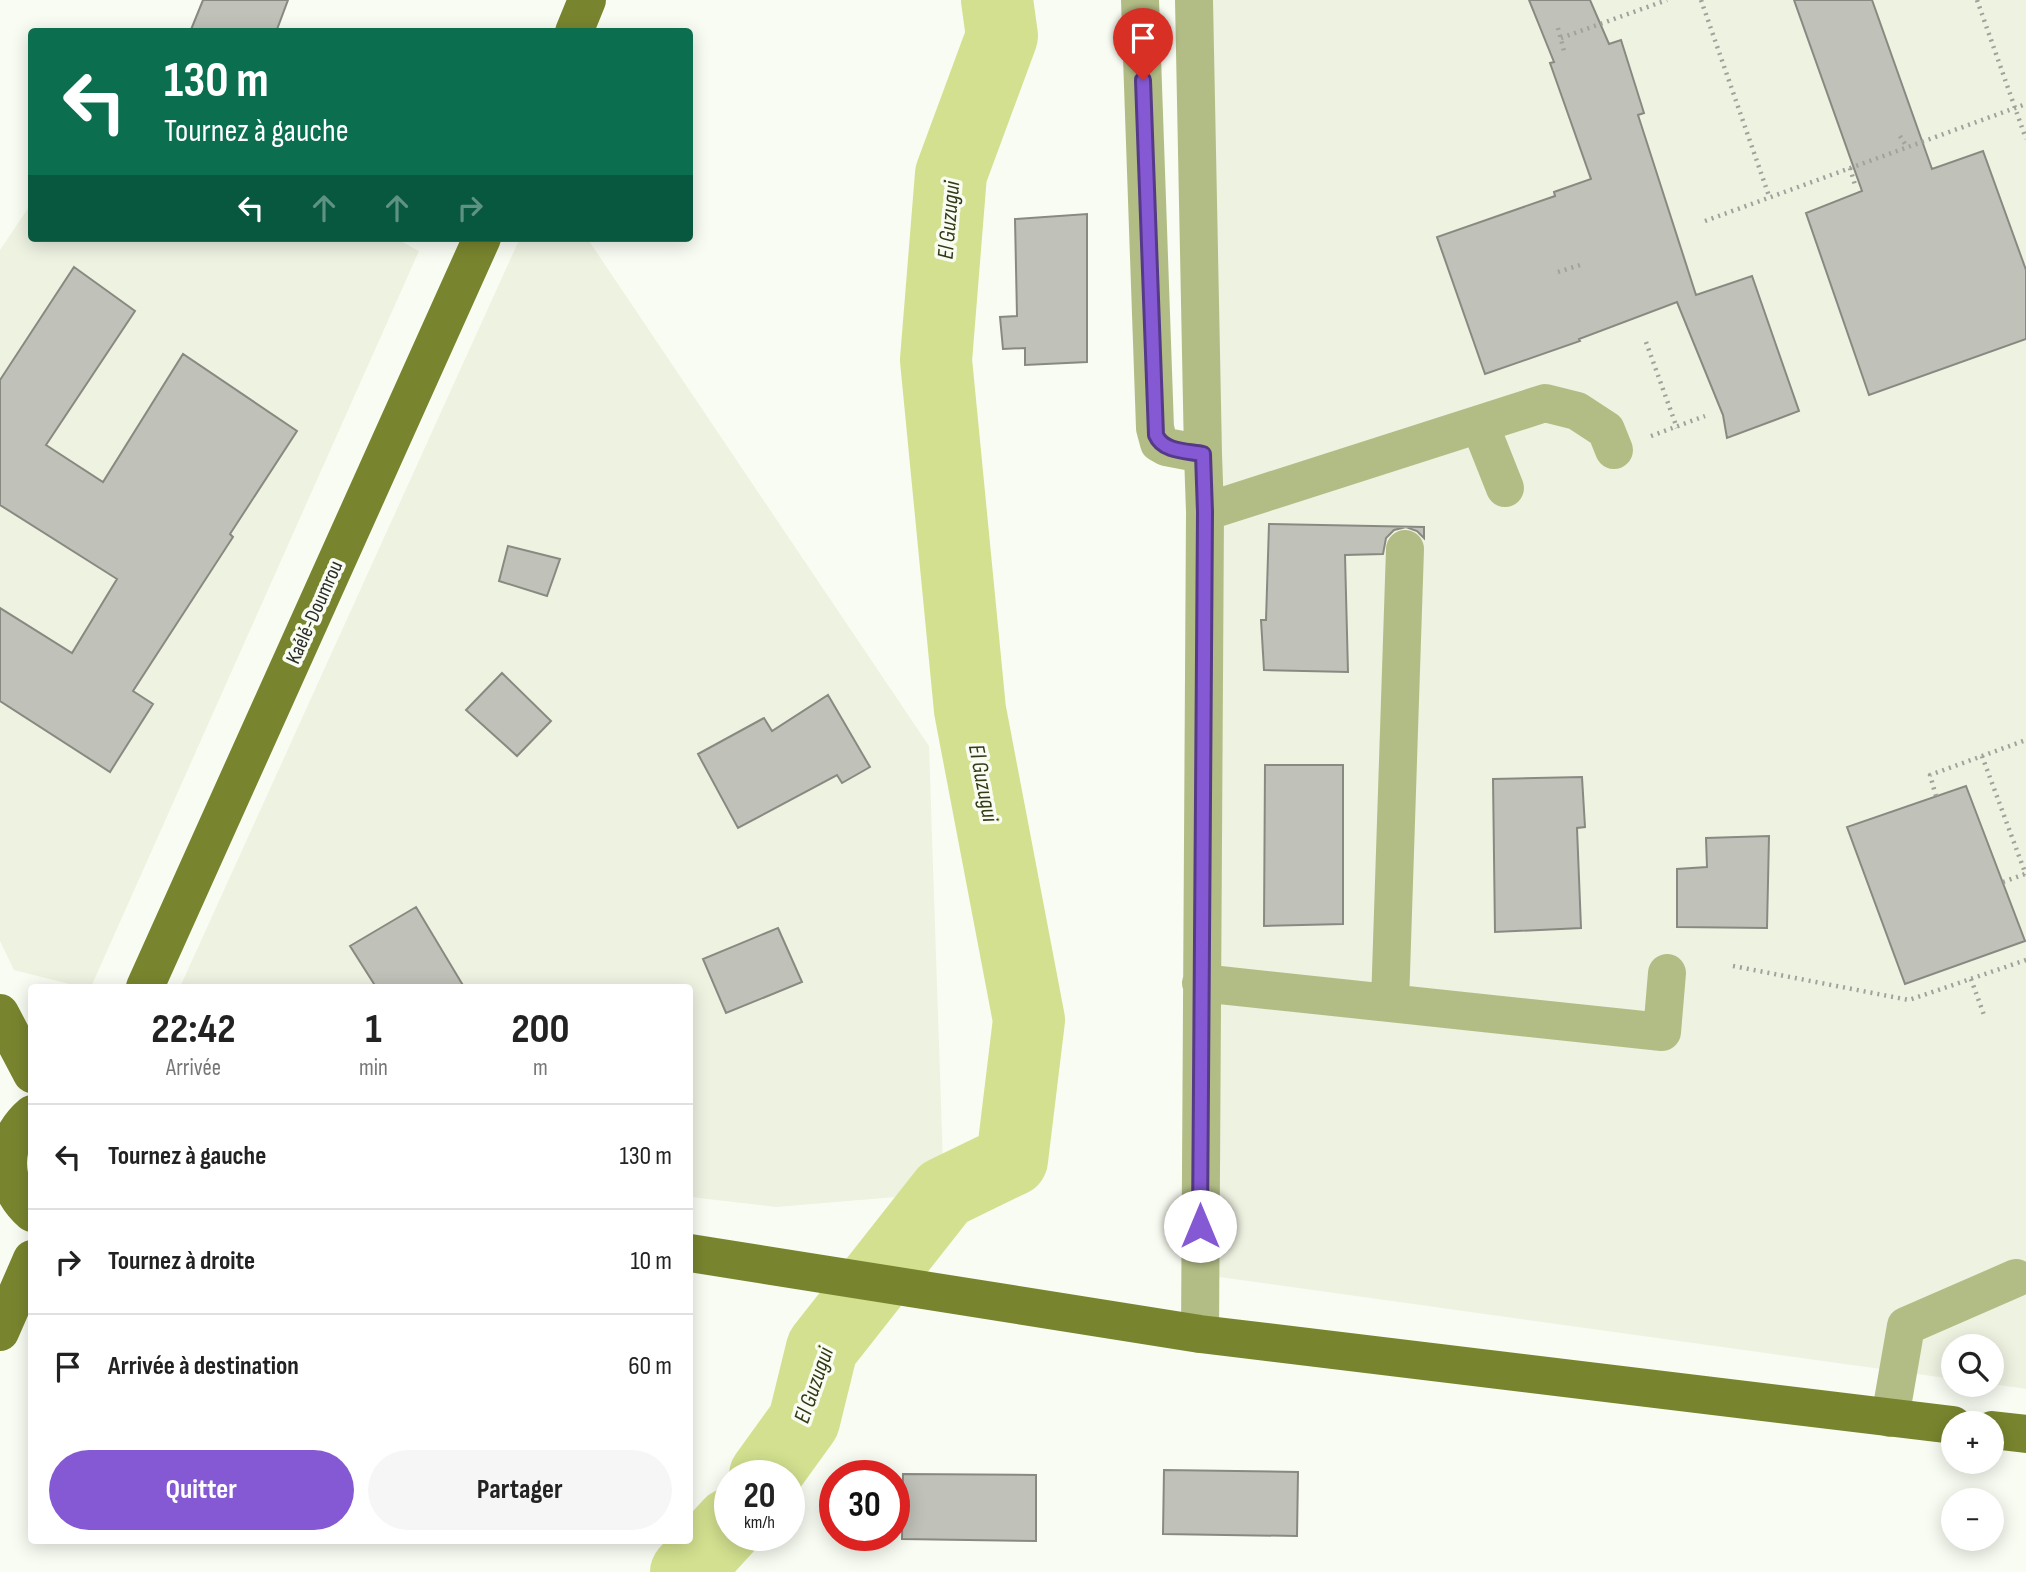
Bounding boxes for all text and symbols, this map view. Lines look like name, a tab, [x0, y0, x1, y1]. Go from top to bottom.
pin	[1113, 8, 1173, 80]
icon: arrive	[1124, 19, 1162, 57]
text: 130 m	[164, 52, 269, 111]
icon: left	[49, 56, 140, 147]
text: Tournez à gauche	[164, 112, 349, 151]
water label: El Guzugui	[932, 179, 966, 260]
icon: left	[232, 189, 270, 227]
icon: ahead	[305, 189, 343, 227]
icon: ahead	[378, 189, 416, 227]
icon: right	[451, 189, 489, 227]
street label: Kaélé-Doumrou	[281, 557, 348, 668]
water label: El Guzugui	[962, 742, 1004, 825]
text: 22:42	[151, 1004, 236, 1055]
text: 1	[365, 1004, 382, 1055]
text: 200	[511, 1004, 570, 1055]
text: Arrivée	[166, 1054, 221, 1082]
text: min	[359, 1054, 388, 1082]
text: m	[533, 1054, 548, 1082]
icon: left	[49, 1138, 87, 1176]
text: Tournez à gauche	[108, 1141, 266, 1172]
text: 130 m	[620, 1141, 672, 1172]
position arrow	[1163, 1189, 1237, 1263]
icon: right	[49, 1243, 87, 1281]
text: Tournez à droite	[108, 1246, 255, 1277]
text: 10 m	[630, 1246, 672, 1277]
map controls	[1941, 1334, 2004, 1551]
button: search	[1941, 1334, 2004, 1397]
water label: El Guzugui	[788, 1343, 840, 1427]
icon: arrive	[49, 1348, 87, 1386]
text: Arrivée à destination	[108, 1351, 299, 1382]
text: 60 m	[628, 1351, 672, 1382]
button: +	[1941, 1411, 2004, 1474]
button: Quitter	[49, 1450, 354, 1530]
button: Partager	[368, 1450, 672, 1530]
speed limit sign: 30	[819, 1460, 910, 1551]
text: 20	[744, 1475, 776, 1518]
button: −	[1941, 1488, 2004, 1551]
text: km/h	[744, 1512, 775, 1533]

